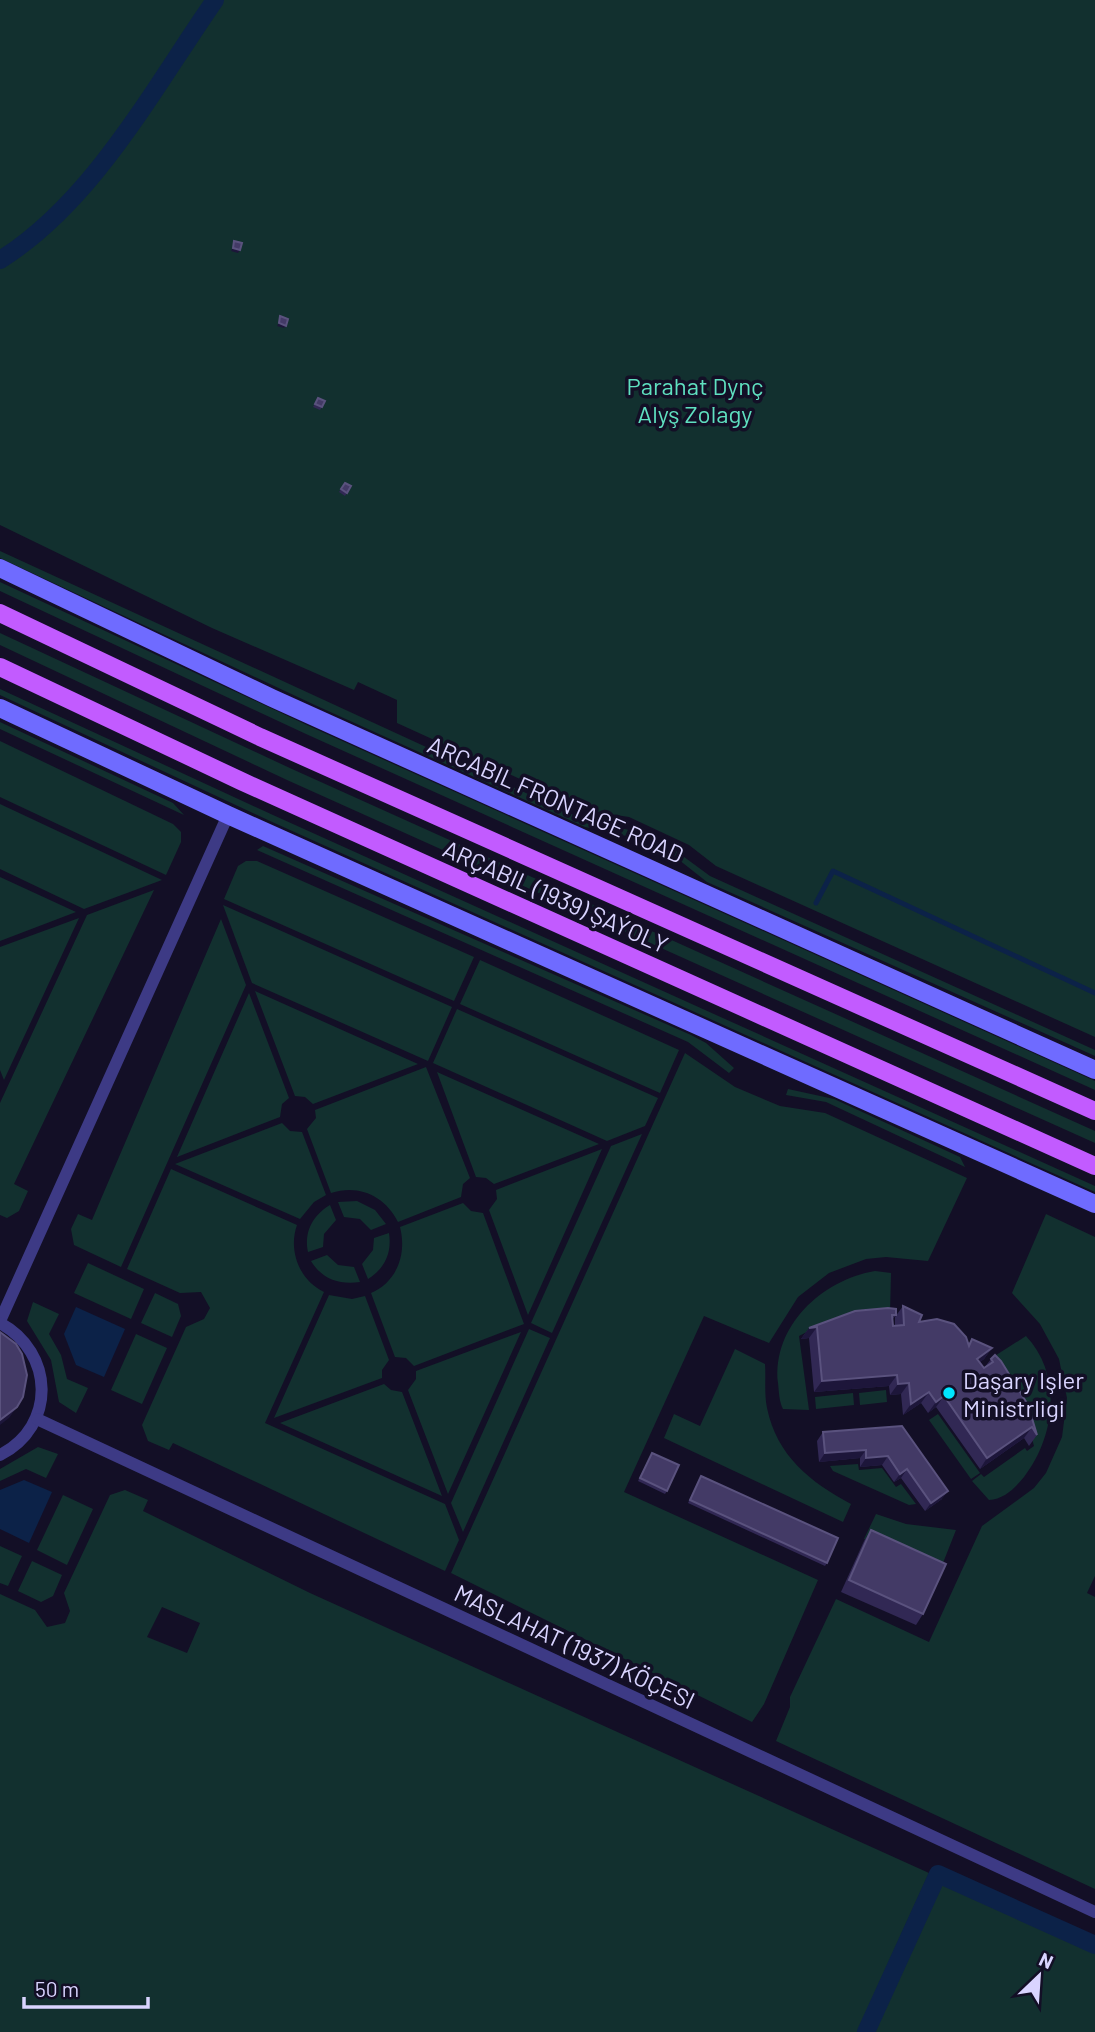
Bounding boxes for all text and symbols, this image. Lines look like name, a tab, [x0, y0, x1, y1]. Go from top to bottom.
park label: Parahat Dynç Alyş Zolagy	[627, 371, 763, 428]
street label: ARCABIL FRONTAGE ROAD	[424, 729, 688, 869]
street label: ARÇABIL (1939) ŞAÝOLY	[439, 833, 673, 959]
place label: Daşary Işler Ministrligi	[963, 1365, 1084, 1422]
marker: Daşary Işler Ministrligi	[941, 1385, 957, 1401]
street label: MASLAHAT (1937) KÖÇESI	[450, 1577, 700, 1715]
north arrow	[1004, 1941, 1074, 2011]
text: N	[1036, 1947, 1057, 1973]
scale bar	[24, 1966, 149, 2010]
text: 50 m	[35, 1976, 79, 2001]

